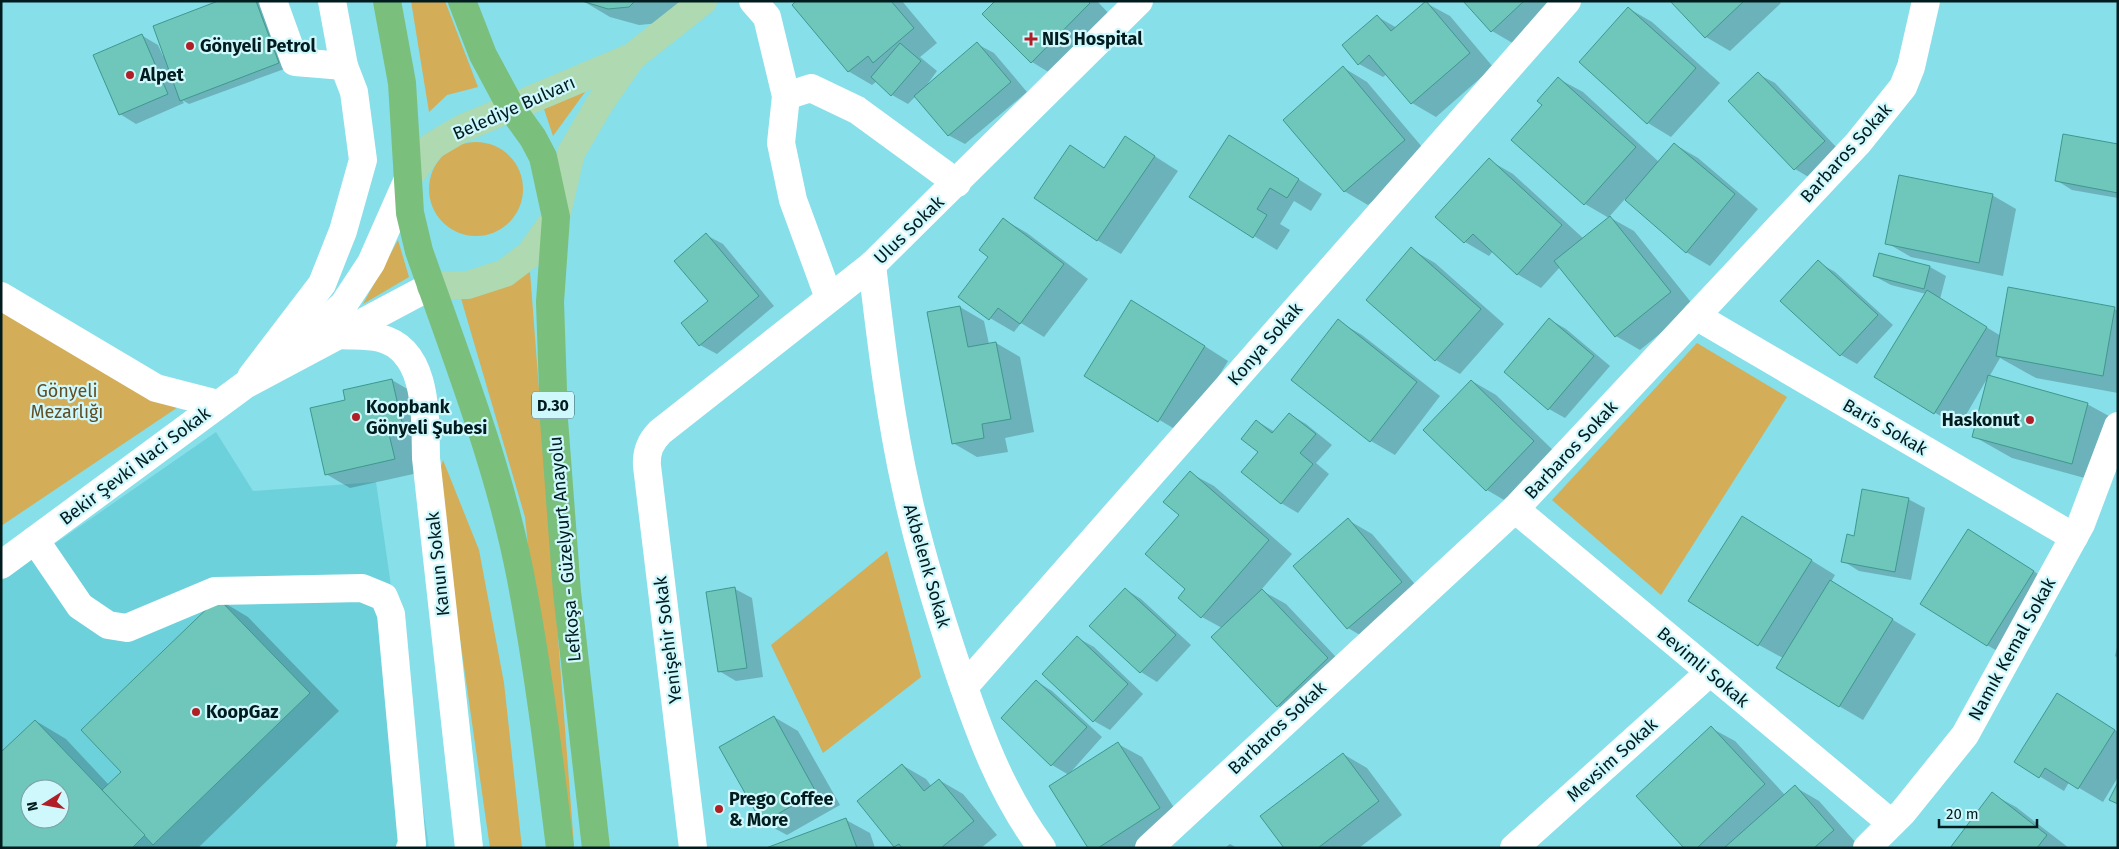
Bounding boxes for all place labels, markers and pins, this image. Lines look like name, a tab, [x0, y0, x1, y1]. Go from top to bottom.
place label: NIS Hospital	[1042, 28, 1143, 50]
marker: NIS Hospital	[1024, 32, 1038, 46]
place label: Gönyeli Petrol	[200, 35, 317, 57]
marker: Gönyeli Petrol	[184, 40, 196, 52]
place label: Alpet	[139, 64, 185, 86]
marker: Alpet	[124, 69, 136, 81]
place label: Koopbank Gönyeli Şubesi	[366, 396, 487, 439]
place label: Haskonut	[1942, 409, 2021, 431]
marker: Koopbank Gönyeli Şubesi	[350, 411, 362, 423]
marker: Haskonut	[2024, 414, 2036, 426]
place label: KoopGaz	[206, 701, 279, 723]
marker: KoopGaz	[190, 706, 202, 718]
place label: Prego Coffee & More	[729, 788, 833, 831]
marker: Prego Coffee & More	[713, 803, 725, 815]

